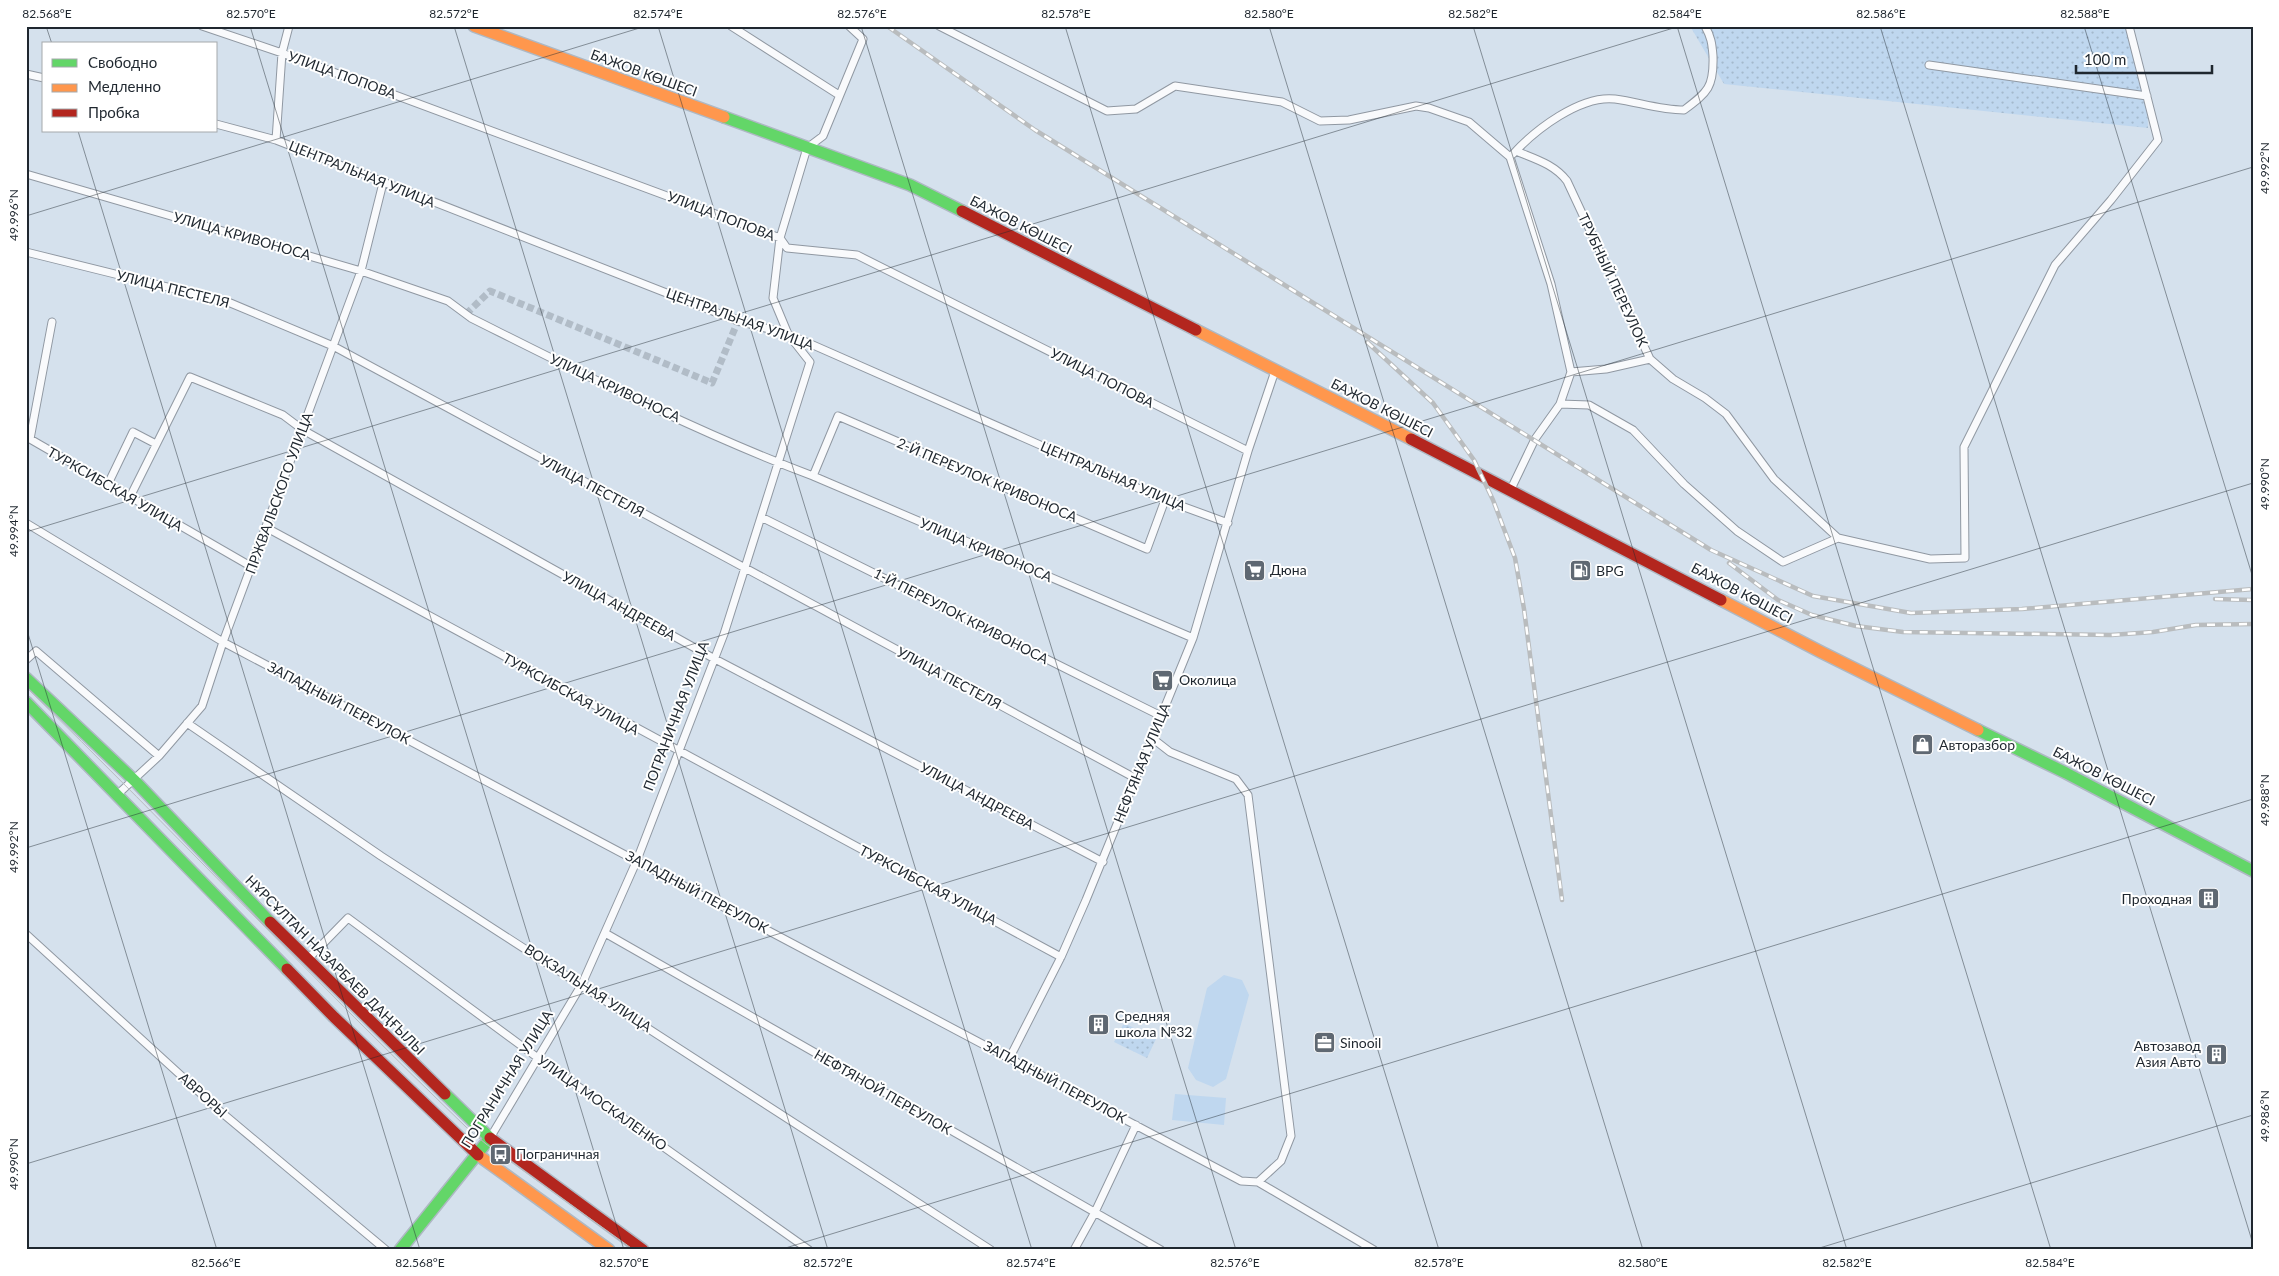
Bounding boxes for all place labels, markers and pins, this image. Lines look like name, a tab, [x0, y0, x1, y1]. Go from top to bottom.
supermarket icon: Дюна	[1242, 558, 1266, 582]
fuel station icon: BPG	[1568, 559, 1592, 583]
place label: Дюна	[1270, 561, 1307, 578]
place label: BPG	[1596, 562, 1624, 579]
supermarket icon: Околица	[1151, 668, 1175, 692]
place label: Околица	[1179, 671, 1236, 688]
shop icon: Авторазбор	[1911, 733, 1935, 757]
place label: Авторазбор	[1939, 736, 2015, 753]
building icon: Проходная	[2196, 887, 2220, 911]
place label: Проходная	[2122, 890, 2192, 907]
place label: Средняя школа №32	[1115, 1007, 1192, 1040]
building icon: Средняя школа №32	[1087, 1012, 1111, 1036]
office icon: Sinooil	[1312, 1031, 1336, 1055]
place label: Sinooil	[1340, 1034, 1381, 1051]
place label: Автозавод Азия Авто	[2134, 1037, 2201, 1070]
building icon: Автозавод Азия Авто	[2205, 1042, 2229, 1066]
bus stop icon: Пограничная	[488, 1142, 512, 1166]
place label: Пограничная	[516, 1145, 600, 1162]

